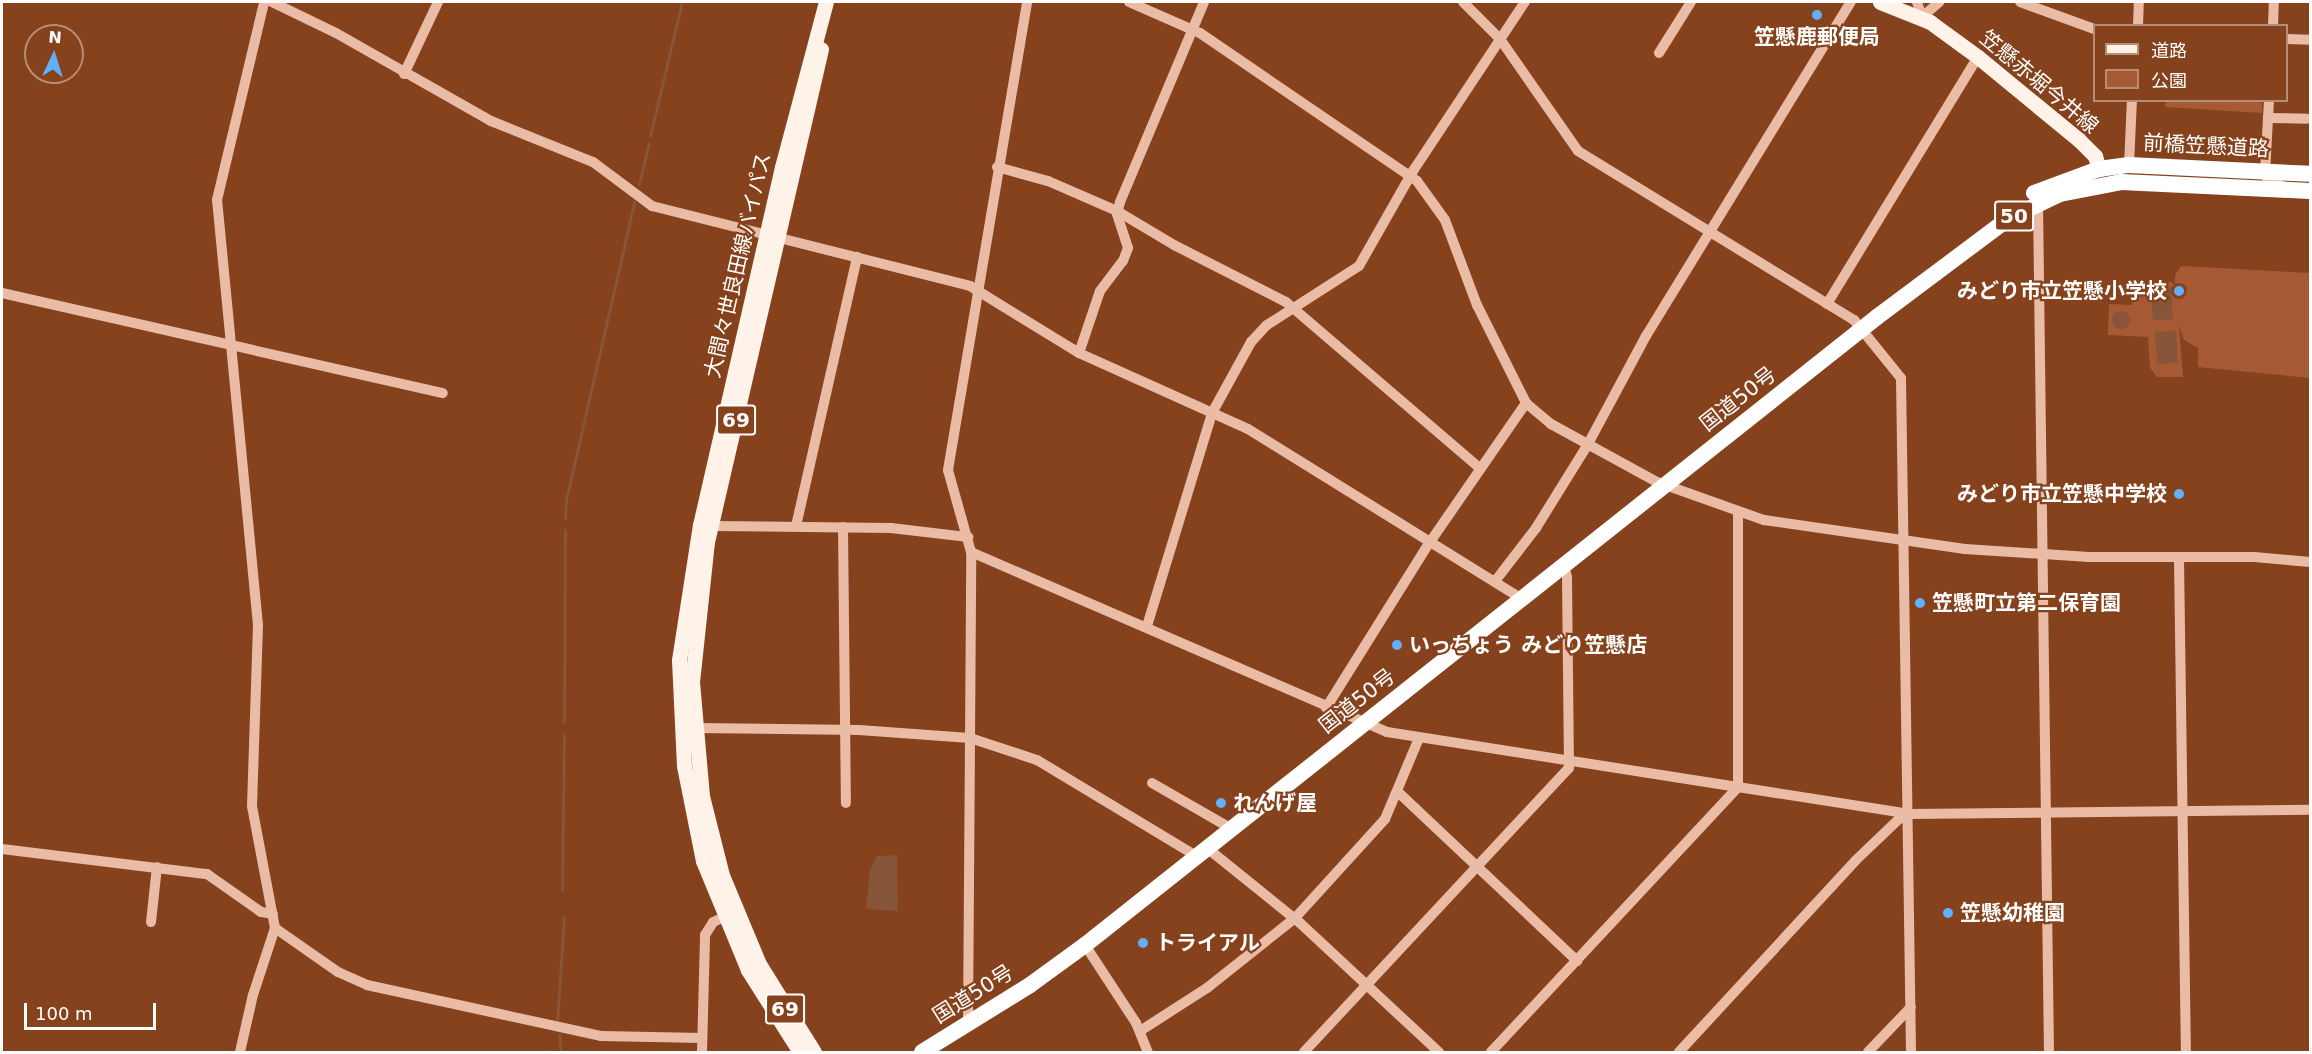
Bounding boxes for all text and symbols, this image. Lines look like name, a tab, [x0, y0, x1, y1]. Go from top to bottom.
marker: 笠懸鹿郵便局	[1810, 8, 1824, 22]
north arrow	[24, 24, 84, 84]
place label: 笠懸鹿郵便局	[1754, 24, 1880, 50]
legend	[2093, 24, 2288, 102]
street label: 笠懸赤堀今井線	[1975, 25, 2103, 139]
text: N	[48, 28, 62, 47]
text: 道路	[2151, 40, 2187, 61]
text: 公園	[2151, 70, 2187, 91]
street label: 前橋笠懸道路	[2142, 130, 2270, 162]
street label: 大間々世良田線バイパス	[700, 150, 776, 380]
road number: 50	[1993, 199, 2035, 233]
place label: みどり市立笠懸小学校	[1957, 278, 2167, 304]
marker: みどり市立笠懸小学校	[2172, 284, 2186, 298]
street label: 国道50号	[1695, 361, 1781, 437]
road number: 69	[715, 403, 757, 437]
place label: みどり市立笠懸中学校	[1957, 481, 2167, 507]
marker: みどり市立笠懸中学校	[2172, 487, 2186, 501]
place label: 笠懸町立第二保育園	[1932, 590, 2121, 616]
marker: 笠懸町立第二保育園	[1913, 596, 1927, 610]
place label: いっちょう みどり笠懸店	[1409, 632, 1647, 658]
marker: いっちょう みどり笠懸店	[1390, 638, 1404, 652]
street label: 国道50号	[1314, 663, 1400, 739]
place label: れんげ屋	[1233, 790, 1317, 816]
marker: れんげ屋	[1214, 796, 1228, 810]
place label: 笠懸幼稚園	[1960, 900, 2065, 926]
marker: 笠懸幼稚園	[1941, 906, 1955, 920]
place label: トライアル	[1155, 930, 1260, 956]
marker: トライアル	[1136, 936, 1150, 950]
street label: 国道50号	[928, 960, 1018, 1028]
scale bar	[27, 991, 159, 1029]
road number: 69	[764, 992, 806, 1026]
text: 100 m	[35, 1003, 93, 1024]

